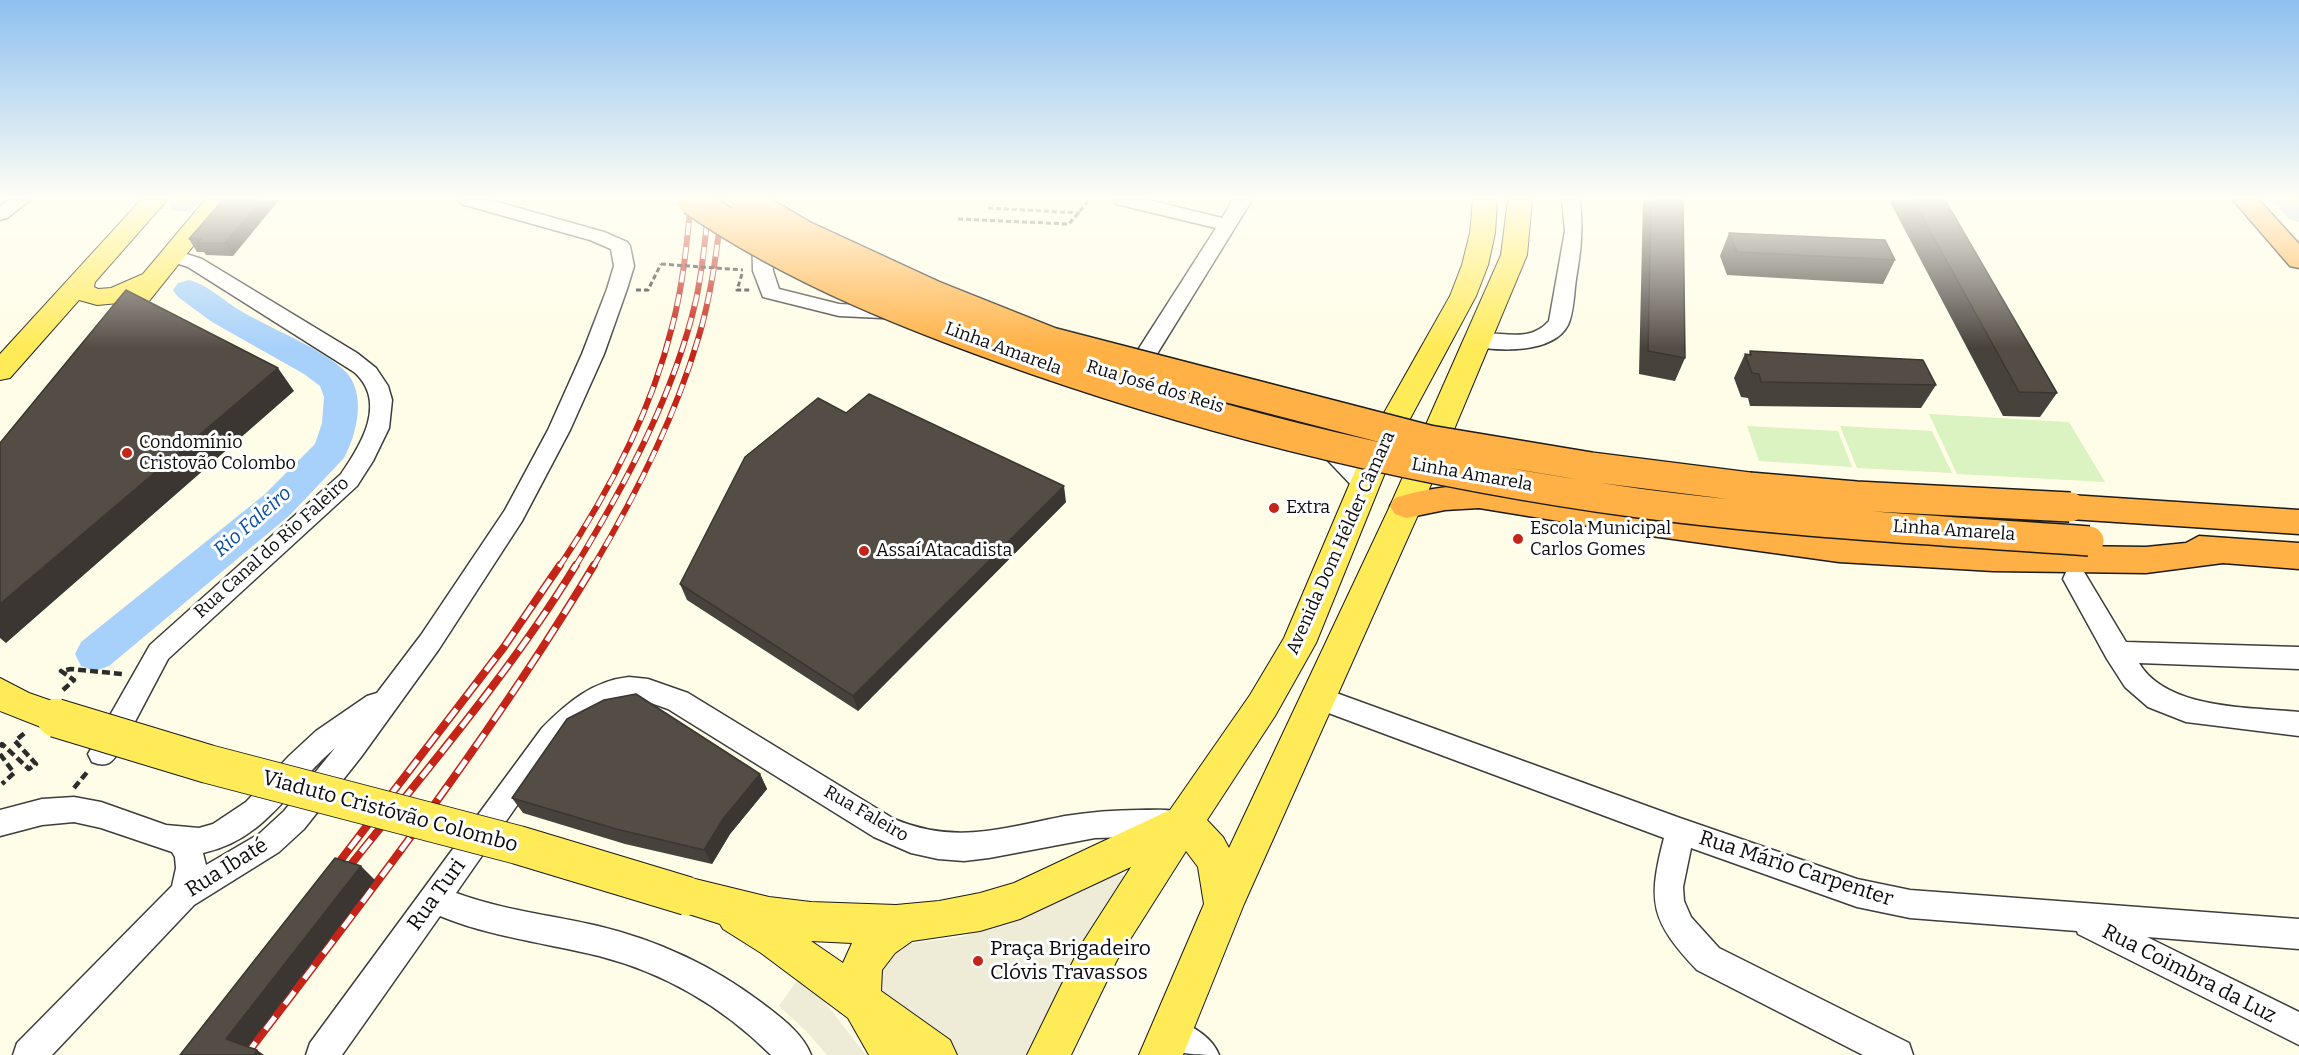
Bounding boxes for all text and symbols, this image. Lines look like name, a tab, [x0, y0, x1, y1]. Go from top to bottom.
street label: Linha Amarela	[942, 318, 1064, 380]
street label: Rua José dos Reis	[1084, 356, 1226, 418]
street label: Avenida Dom Hélder Câmara	[1282, 428, 1400, 658]
place label: Condomínio Cristovão Colombo	[139, 432, 296, 474]
marker: Condomínio Cristovão Colombo	[120, 446, 134, 460]
street label: Linha Amarela	[1410, 454, 1534, 496]
street label: Rua Canal do Rio Faleiro	[190, 473, 354, 623]
water label: Rio Faleiro	[209, 482, 297, 562]
place label: Extra	[1286, 497, 1330, 519]
marker: Extra	[1267, 501, 1281, 515]
street label: Linha Amarela	[1892, 516, 2016, 546]
place label: Escola Municipal Carlos Gomes	[1530, 518, 1671, 560]
marker: Escola Municipal Carlos Gomes	[1511, 532, 1525, 546]
place label: Assaí Atacadista	[876, 540, 1012, 562]
marker: Assaí Atacadista	[857, 544, 871, 558]
street label: Viaduto Cristóvão Colombo	[260, 766, 520, 858]
street label: Rua Faleiro	[820, 781, 912, 847]
street label: Rua Mário Carpenter	[1696, 826, 1896, 912]
street label: Rua Ibaté	[181, 833, 273, 903]
street label: Rua Turi	[403, 854, 471, 936]
street label: Rua Coimbra da Luz	[2098, 919, 2280, 1029]
place label: Praça Brigadeiro Clóvis Travassos	[990, 936, 1151, 986]
marker: Praça Brigadeiro Clóvis Travassos	[971, 954, 985, 968]

